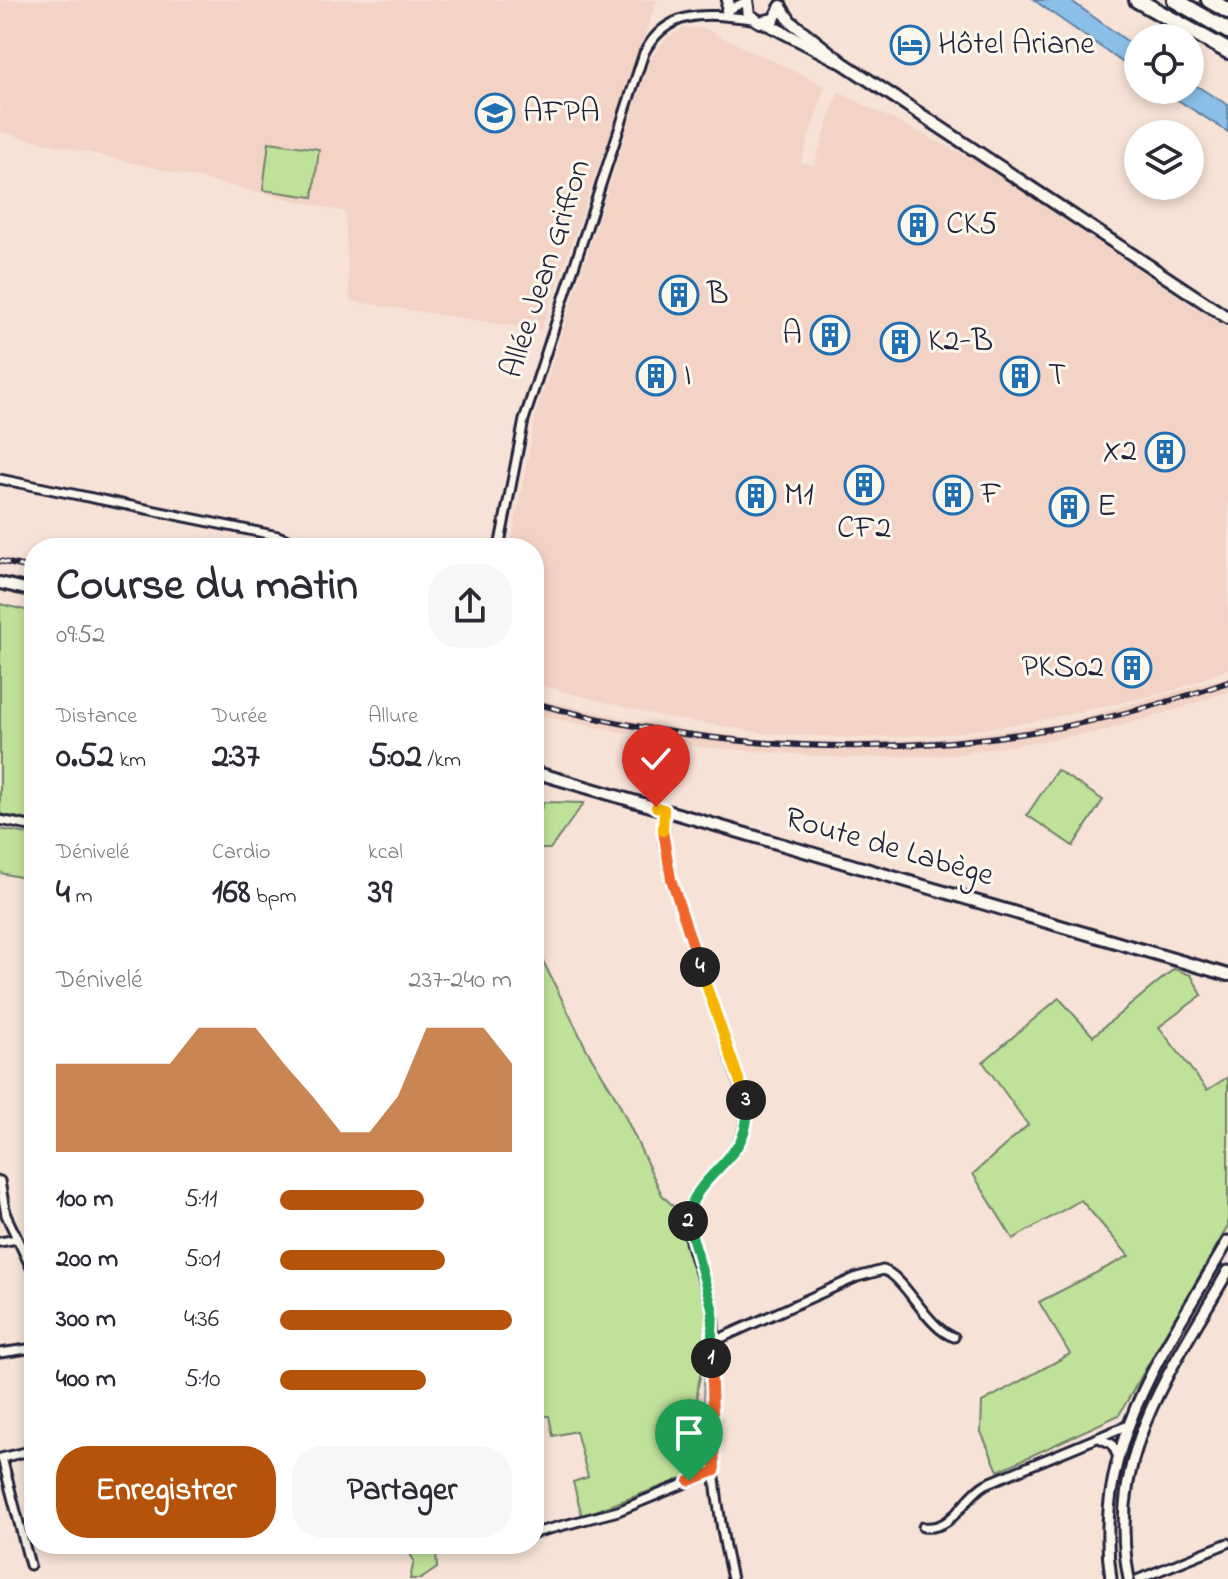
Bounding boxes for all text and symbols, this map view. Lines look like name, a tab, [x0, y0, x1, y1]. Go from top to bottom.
place label: Hôtel Ariane	[938, 22, 1095, 69]
hotel icon: Hôtel Ariane	[889, 24, 931, 66]
map controls	[1124, 24, 1204, 200]
button: locate	[1124, 24, 1204, 104]
place label: AFPA	[523, 90, 600, 137]
school or university icon: AFPA	[474, 92, 516, 134]
button: layers	[1124, 120, 1204, 200]
street label: Allée Jean Griffon	[490, 154, 604, 384]
place label: CK5	[946, 202, 997, 249]
building icon: CK5	[897, 204, 939, 246]
place label: B	[706, 272, 729, 319]
building icon: B	[658, 274, 700, 316]
place label: A	[782, 312, 802, 359]
building icon: A	[809, 314, 851, 356]
place label: K2-B	[928, 319, 993, 366]
building icon: K2-B	[879, 321, 921, 363]
place label: I	[684, 353, 692, 400]
place label: T	[1048, 353, 1066, 400]
building icon: I	[635, 355, 677, 397]
building icon: T	[999, 355, 1041, 397]
place label: X2	[1103, 429, 1137, 476]
building icon: X2	[1144, 431, 1186, 473]
building icon: CF2	[843, 464, 885, 506]
place label: F	[980, 472, 1002, 519]
place label: M1	[784, 473, 814, 520]
building icon: F	[932, 474, 974, 516]
building icon: M1	[735, 475, 777, 517]
place label: E	[1097, 484, 1116, 531]
building icon: E	[1048, 486, 1090, 528]
place label: CF2	[837, 506, 891, 553]
text: Course du matin	[56, 555, 358, 619]
button: share	[428, 564, 512, 648]
text: 09:52	[56, 617, 105, 655]
place label: PKS02	[1022, 645, 1104, 692]
building icon: PKS02	[1111, 647, 1153, 689]
text: Distance	[56, 701, 137, 733]
text: Durée	[212, 701, 267, 733]
text: Allure	[368, 701, 418, 733]
pin	[622, 725, 690, 807]
text: 0.52	[56, 733, 114, 783]
text: 2:37	[212, 733, 260, 783]
text: 5:02	[368, 733, 422, 783]
icon: check	[634, 737, 678, 781]
text: km	[114, 745, 146, 777]
text: /km	[422, 745, 461, 777]
street label: Route de Labège	[779, 796, 999, 900]
text: Dénivelé	[56, 837, 129, 869]
text: Cardio	[212, 837, 271, 869]
text: kcal	[368, 837, 403, 869]
text: 4	[56, 869, 70, 919]
text: 168	[212, 869, 251, 919]
text: 39	[368, 869, 392, 919]
text: m	[70, 881, 93, 913]
text: bpm	[251, 881, 297, 913]
pin: 4	[680, 947, 720, 987]
text: 4	[695, 951, 705, 983]
text: Dénivelé	[56, 962, 143, 1000]
text: 237–240 m	[409, 962, 512, 1000]
pin: 3	[726, 1080, 766, 1120]
text: 3	[741, 1084, 751, 1116]
text: 100 m	[56, 1181, 113, 1219]
text: 5:11	[184, 1181, 218, 1219]
pin: 2	[668, 1201, 708, 1241]
text: 2	[683, 1205, 693, 1237]
text: 200 m	[56, 1241, 118, 1279]
text: 5:01	[184, 1241, 221, 1279]
text: 300 m	[56, 1301, 116, 1339]
text: 4:36	[184, 1301, 219, 1339]
pin: 1	[691, 1338, 731, 1378]
text: 1	[708, 1342, 715, 1374]
text: 400 m	[56, 1361, 116, 1399]
text: 5:10	[184, 1361, 221, 1399]
pin	[655, 1399, 723, 1481]
icon: arrive	[667, 1411, 711, 1455]
button: Enregistrer	[56, 1446, 276, 1538]
button: Partager	[292, 1446, 512, 1538]

